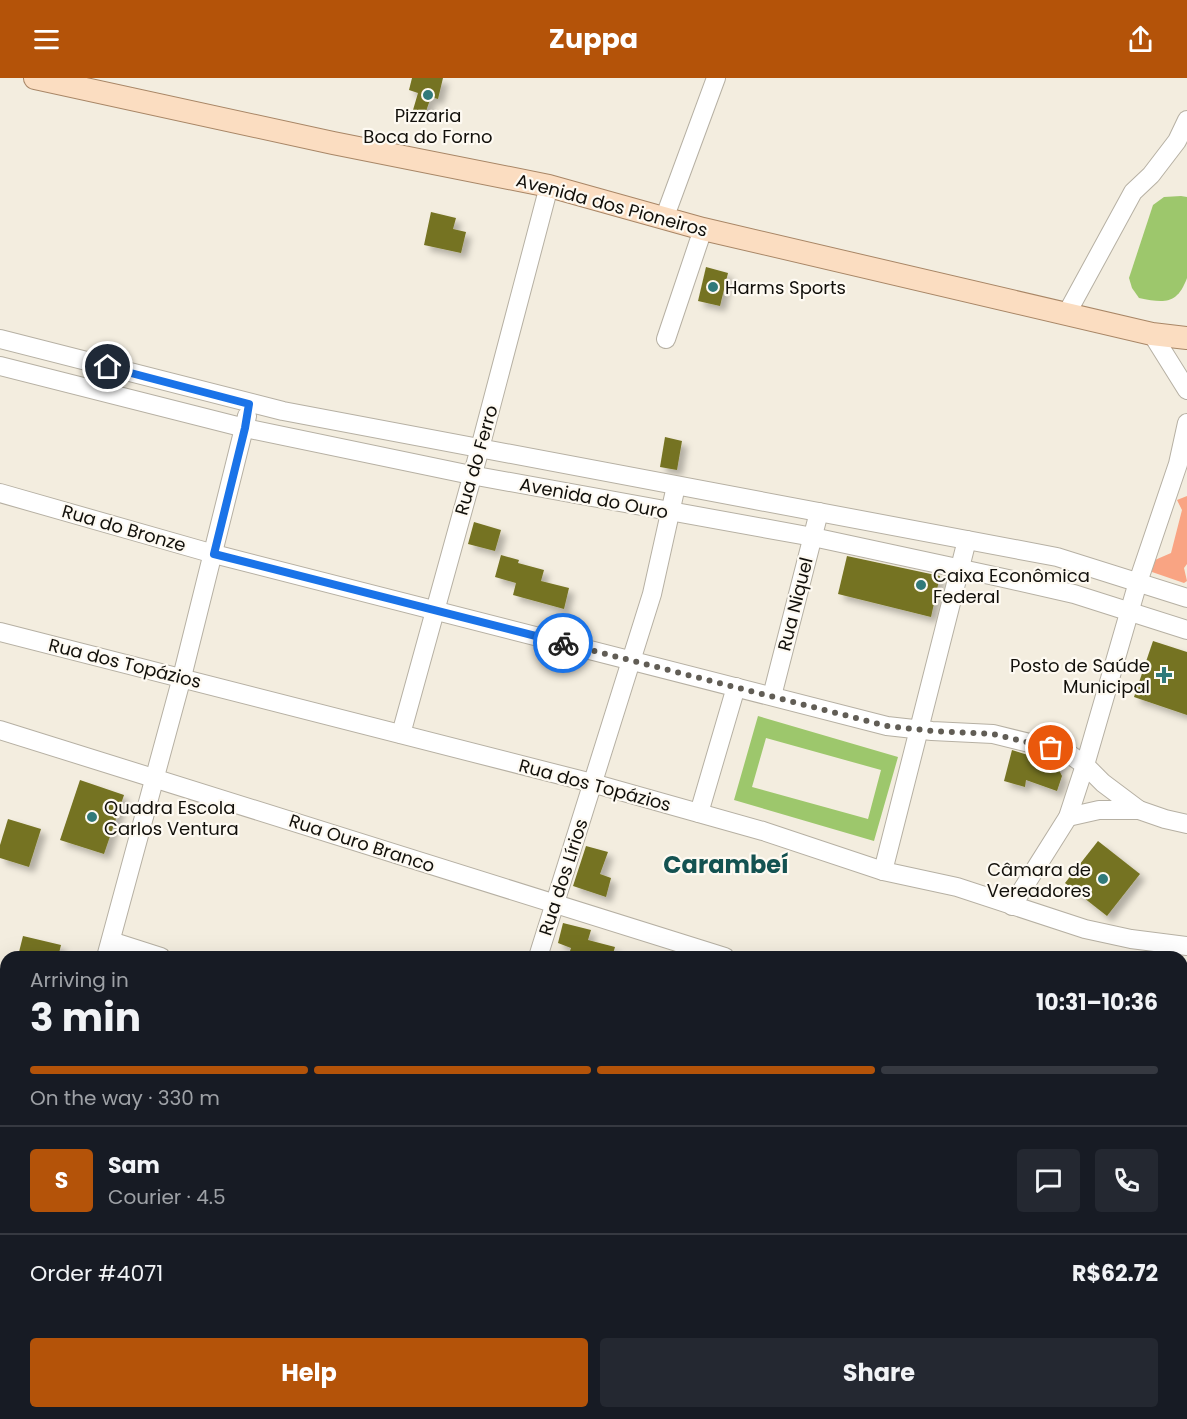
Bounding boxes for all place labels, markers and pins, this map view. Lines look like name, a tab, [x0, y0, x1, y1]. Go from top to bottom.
marker: Pizzaria Boca do Forno	[421, 88, 435, 102]
place label: Pizzaria Boca do Forno	[363, 103, 493, 149]
place label: Harms Sports	[725, 275, 846, 300]
marker: Harms Sports	[706, 280, 720, 294]
pin	[82, 341, 133, 392]
place label: Caixa Econômica Federal	[933, 563, 1090, 609]
marker: Caixa Econômica Federal	[914, 578, 928, 592]
place label: Posto de Saúde Municipal	[1010, 653, 1150, 699]
marker: Posto de Saúde Municipal	[1155, 666, 1173, 684]
pin	[1025, 722, 1076, 773]
place label: Quadra Escola Carlos Ventura	[104, 795, 239, 841]
marker: Quadra Escola Carlos Ventura	[85, 810, 99, 824]
place label: Câmara de Vereadores	[987, 857, 1091, 903]
marker: Câmara de Vereadores	[1096, 872, 1110, 886]

